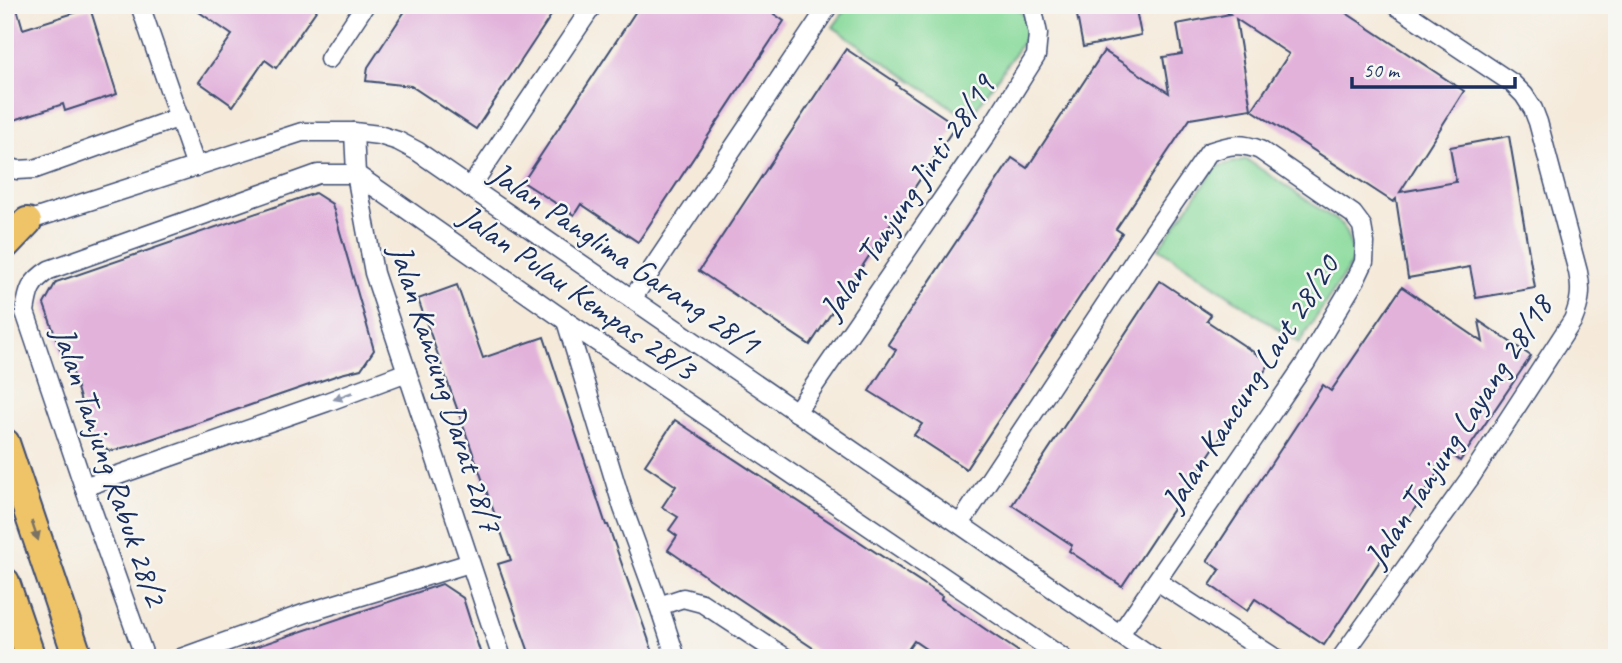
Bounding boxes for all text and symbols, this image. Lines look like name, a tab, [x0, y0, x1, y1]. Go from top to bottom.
scale bar	[1352, 46, 1515, 90]
text: 50 m	[1363, 57, 1401, 83]
street label: Jalan Tanjung Jinti 28/19	[809, 64, 1006, 329]
street label: Jalan Panglima Garang 28/1	[480, 151, 770, 365]
street label: Jalan Pulau Kempas 28/3	[450, 193, 706, 391]
street label: Jalan Kancung Darat 28/7	[379, 237, 513, 539]
street label: Jalan Kancung Laut 28/20	[1151, 245, 1350, 521]
street label: Jalan Tanjung Layang 28/18	[1353, 284, 1563, 577]
street label: Jalan Tanjung Rabuk 28/2	[42, 319, 178, 614]
one-way arrow	[333, 391, 354, 402]
one-way arrow	[30, 521, 41, 542]

